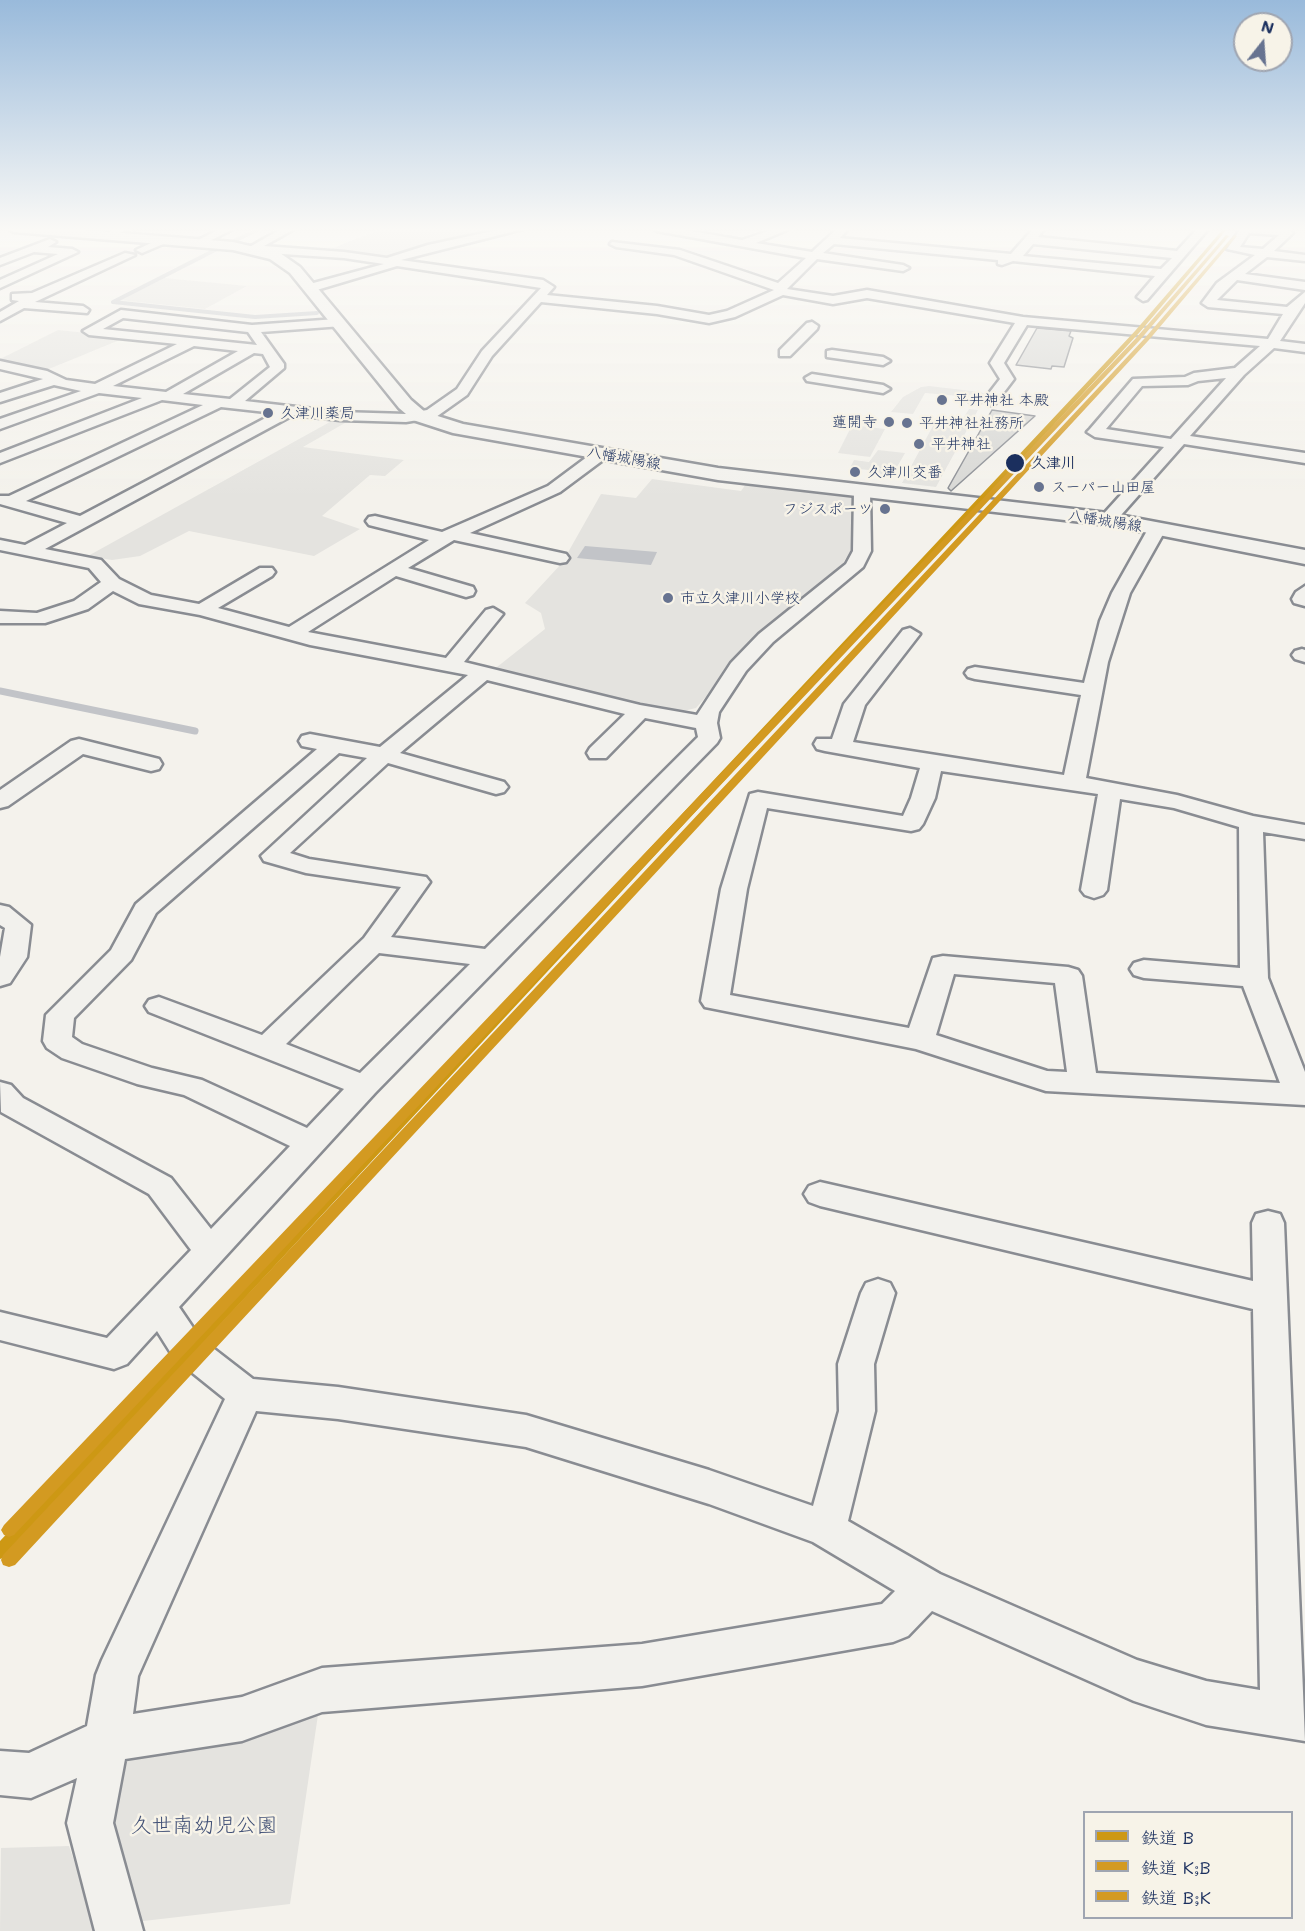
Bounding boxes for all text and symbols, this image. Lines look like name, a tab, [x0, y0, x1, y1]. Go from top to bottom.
north arrow	[1233, 12, 1293, 72]
text: N	[1259, 14, 1277, 38]
place label: 平井神社 本殿	[954, 391, 1049, 409]
marker: 平井神社 本殿	[935, 393, 949, 407]
place label: 久津川薬局	[280, 404, 355, 422]
marker: 久津川薬局	[261, 406, 275, 420]
place label: 蓮開寺	[832, 413, 877, 431]
place label: 平井神社社務所	[919, 414, 1024, 432]
marker: 蓮開寺	[882, 415, 896, 429]
marker: 平井神社社務所	[900, 416, 914, 430]
place label: 平井神社	[931, 435, 991, 453]
marker: 平井神社	[912, 437, 926, 451]
street label: 八幡城陽線	[586, 443, 662, 473]
marker: 久津川	[1004, 452, 1026, 474]
place label: 久津川	[1031, 454, 1076, 472]
place label: 久津川交番	[867, 463, 942, 481]
marker: 久津川交番	[848, 465, 862, 479]
place label: スーパー山田屋	[1051, 478, 1155, 496]
marker: スーパー山田屋	[1032, 480, 1046, 494]
place label: フジスポーツ	[783, 500, 873, 518]
marker: フジスポーツ	[878, 502, 892, 516]
street label: 八幡城陽線	[1067, 506, 1143, 536]
place label: 市立久津川小学校	[680, 589, 800, 607]
marker: 市立久津川小学校	[661, 591, 675, 605]
legend	[1083, 1811, 1293, 1919]
park label: 久世南幼児公園	[131, 1813, 277, 1839]
text: 鉄道 B	[1141, 1825, 1194, 1849]
text: 鉄道 K;B	[1141, 1855, 1211, 1879]
text: 鉄道 B;K	[1141, 1885, 1211, 1909]

